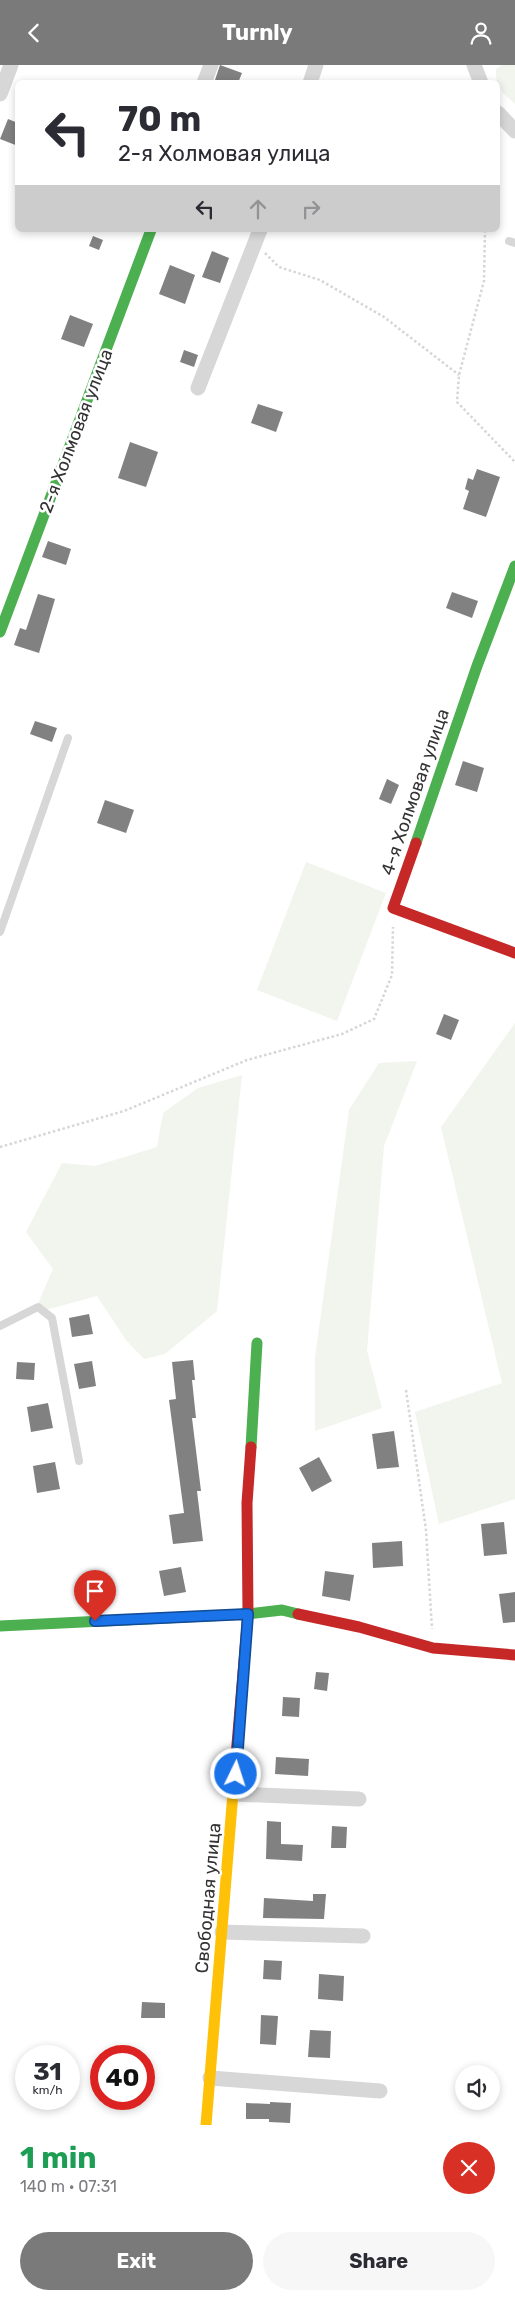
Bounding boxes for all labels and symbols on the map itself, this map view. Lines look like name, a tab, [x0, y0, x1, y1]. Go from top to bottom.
street label: 2-я Холмовая улица	[35, 346, 117, 516]
street label: 4-я Холмовая улица	[376, 706, 454, 878]
pin	[74, 1570, 116, 1621]
position arrow	[209, 1747, 261, 1799]
street label: Свободная улица	[190, 1822, 226, 1974]
speed limit sign: 40	[90, 2045, 155, 2110]

